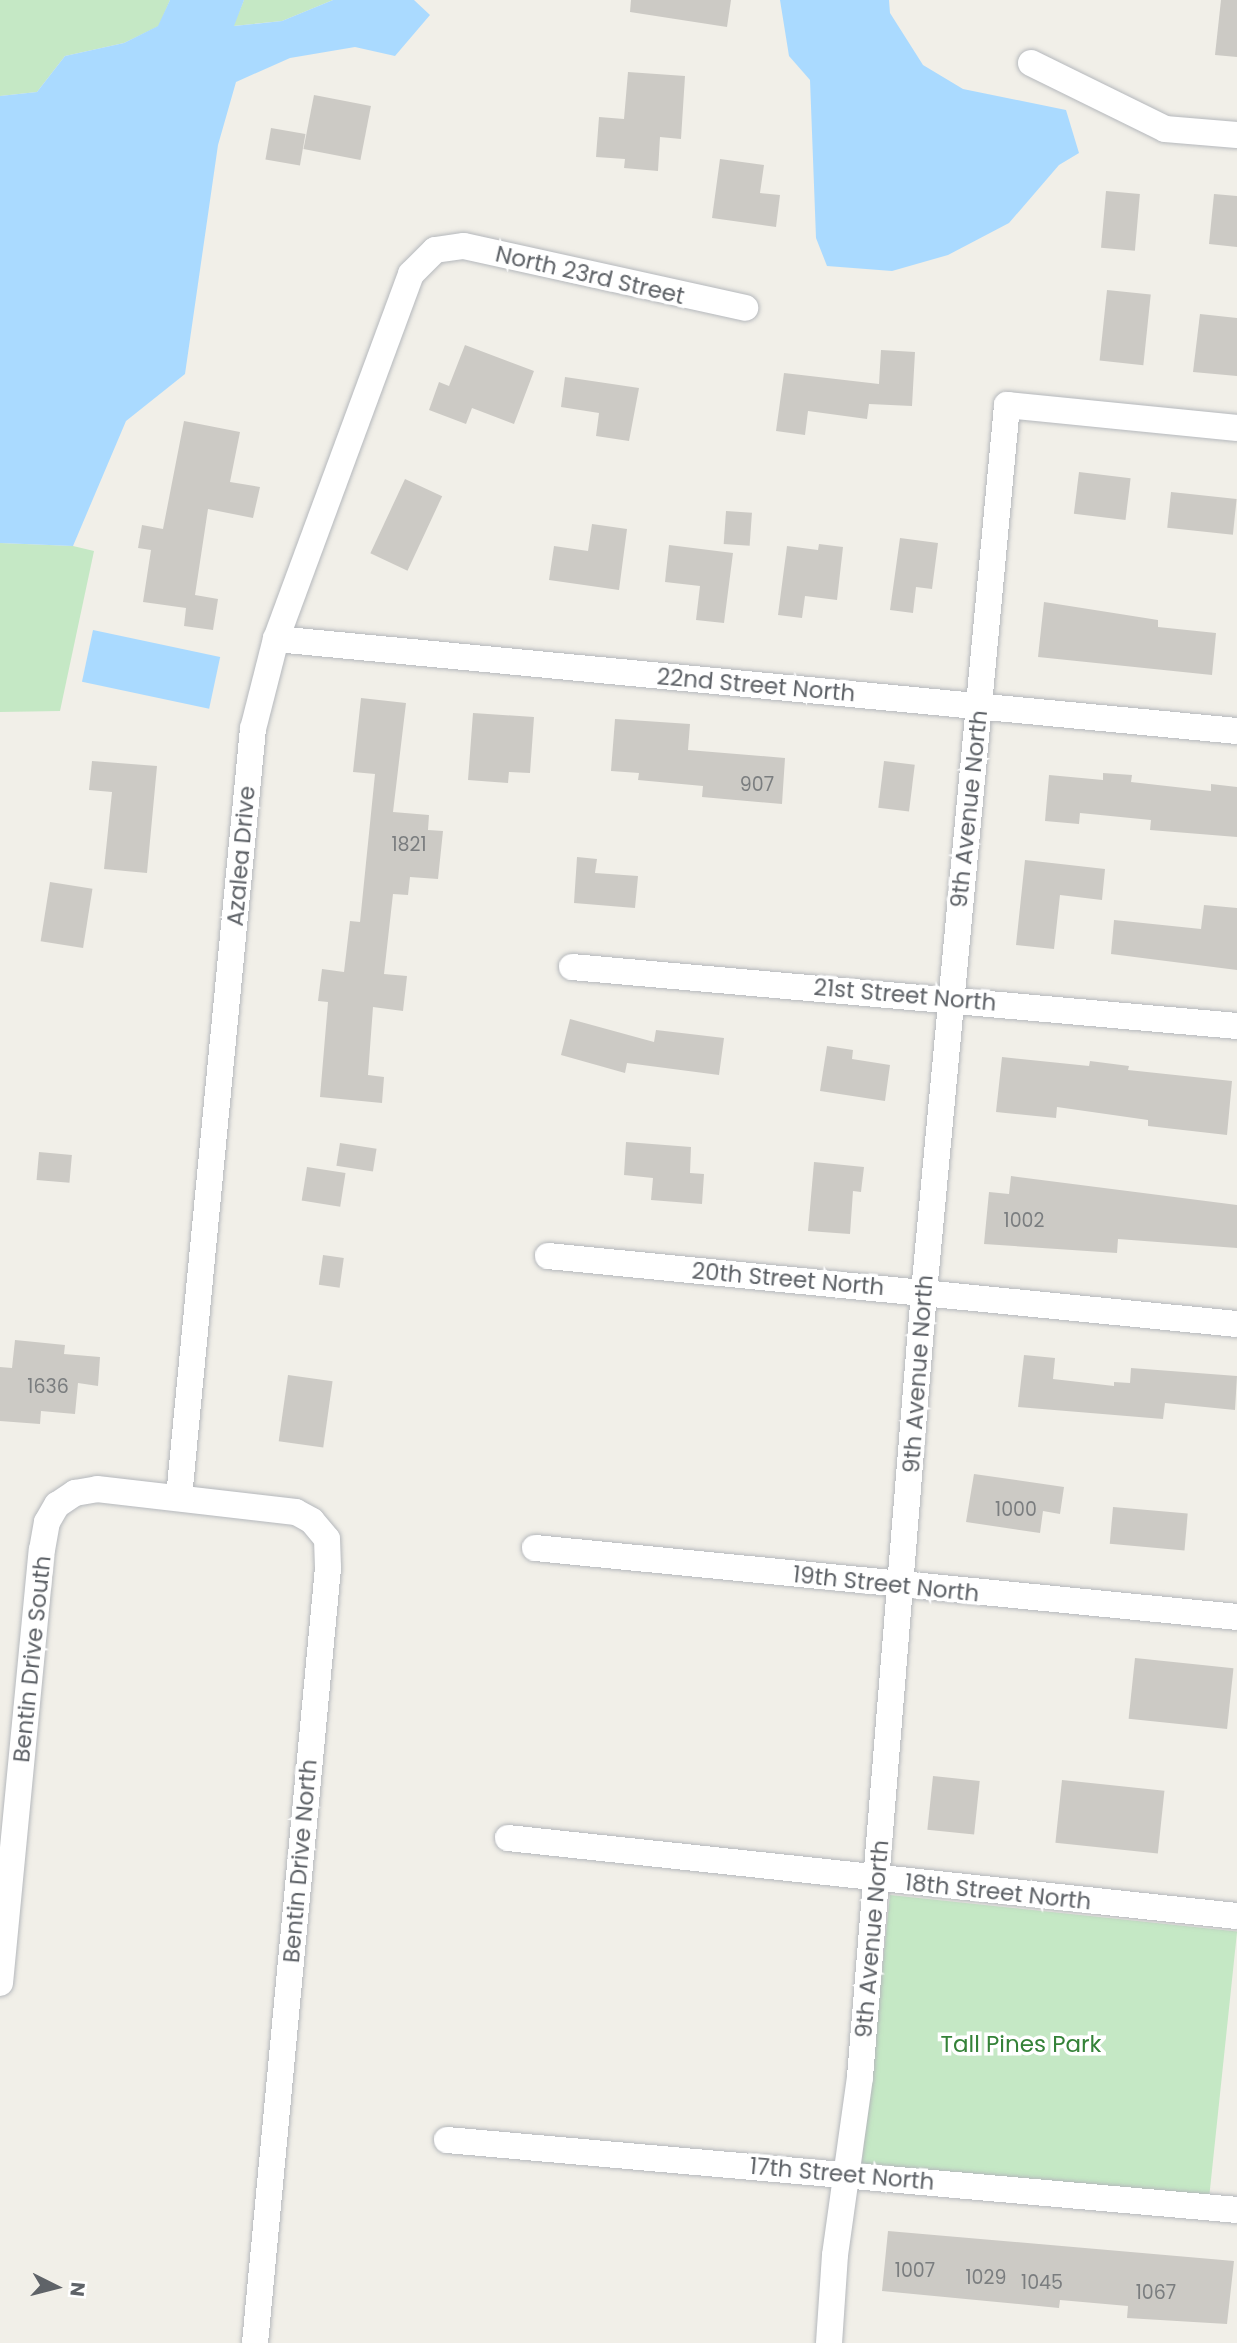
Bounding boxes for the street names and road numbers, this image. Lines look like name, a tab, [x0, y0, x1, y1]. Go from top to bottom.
street label: North 23rd Street	[493, 240, 687, 310]
street label: 22nd Street North	[656, 663, 856, 707]
street label: 9th Avenue North	[945, 709, 993, 909]
street label: Azalea Drive	[221, 785, 261, 927]
street label: 21st Street North	[813, 973, 997, 1017]
street label: 20th Street North	[691, 1257, 885, 1301]
street label: 9th Avenue North	[897, 1274, 939, 1474]
street label: Bentin Drive South	[7, 1554, 57, 1764]
street label: 19th Street North	[792, 1560, 980, 1608]
street label: Bentin Drive North	[277, 1758, 323, 1964]
street label: 9th Avenue North	[850, 1839, 894, 2039]
street label: 18th Street North	[903, 1868, 1093, 1916]
street label: 17th Street North	[749, 2152, 935, 2196]

